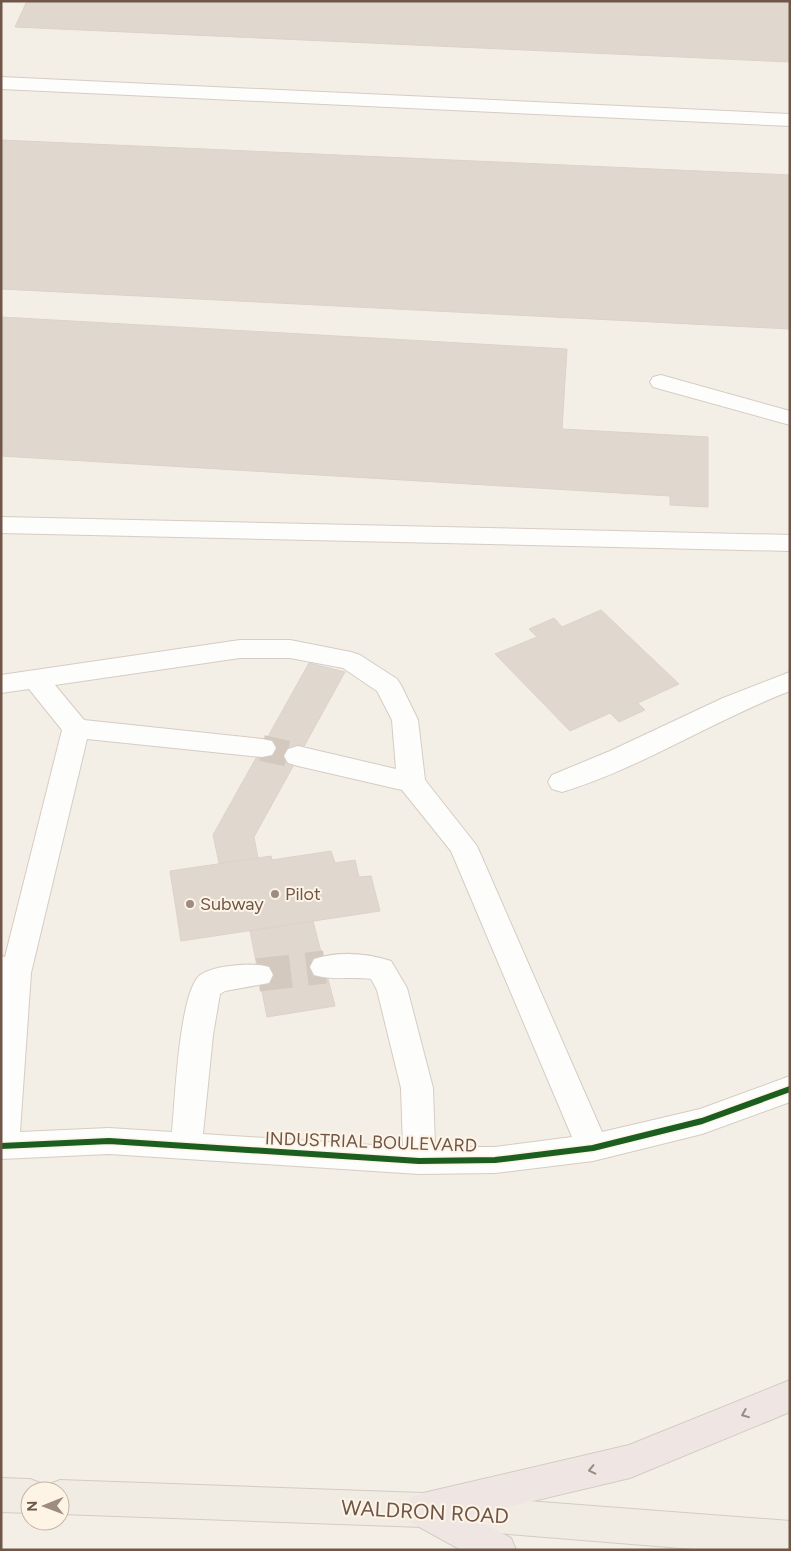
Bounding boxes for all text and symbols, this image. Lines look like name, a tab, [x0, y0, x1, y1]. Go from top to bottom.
place label: Pilot	[285, 883, 321, 905]
marker: Pilot	[269, 888, 281, 900]
place label: Subway	[200, 893, 264, 915]
marker: Subway	[184, 898, 196, 910]
street label: INDUSTRIAL BOULEVARD	[265, 1127, 477, 1157]
one-way arrow	[741, 1409, 749, 1419]
one-way arrow	[588, 1464, 597, 1475]
north arrow	[20, 1481, 70, 1531]
street label: WALDRON ROAD	[340, 1495, 510, 1528]
text: N	[24, 1501, 41, 1512]

